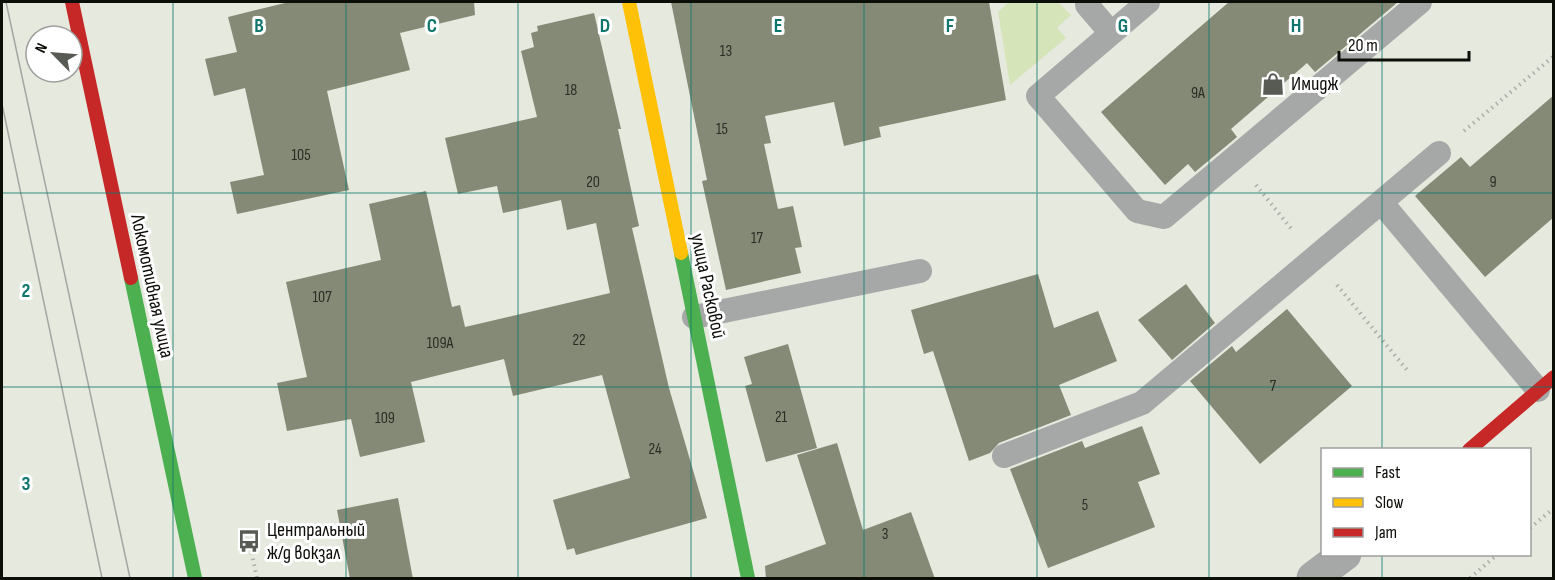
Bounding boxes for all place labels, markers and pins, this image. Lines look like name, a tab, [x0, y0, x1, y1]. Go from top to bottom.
shop icon: Имидж	[1260, 71, 1286, 97]
place label: Имидж	[1291, 72, 1339, 96]
place label: Центральный ж/д вокзал	[267, 518, 365, 565]
bus stop icon: Центральный ж/д вокзал	[236, 528, 262, 554]

